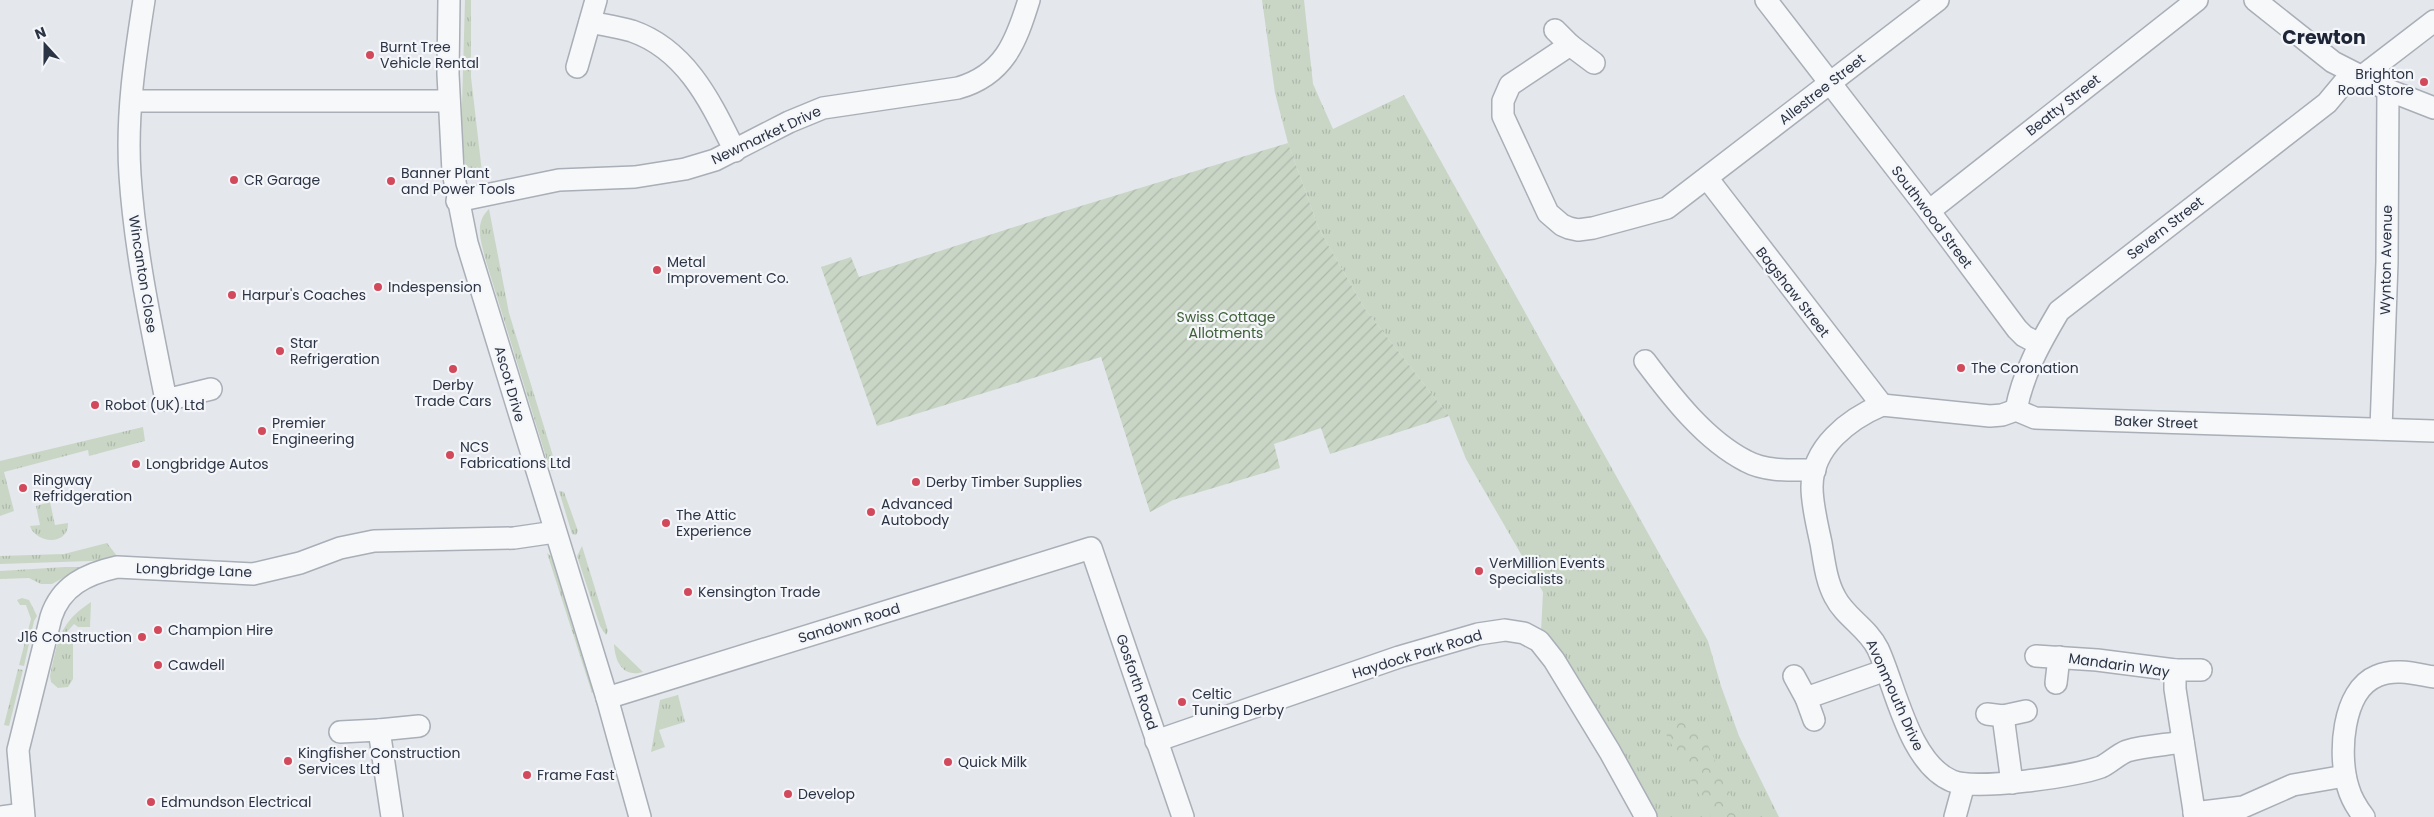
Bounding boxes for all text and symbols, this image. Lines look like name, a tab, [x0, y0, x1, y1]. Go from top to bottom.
north arrow	[20, 20, 70, 70]
text: N	[32, 22, 49, 44]
district label: Crewton	[2282, 24, 2366, 51]
place label: Burnt Tree Vehicle Rental	[380, 37, 479, 73]
marker: Burnt Tree Vehicle Rental	[364, 49, 376, 61]
street label: Allestree Street	[1775, 49, 1869, 129]
place label: Brighton Road Store	[2338, 64, 2414, 100]
street label: Beatty Street	[2022, 70, 2104, 140]
marker: Brighton Road Store	[2418, 76, 2430, 88]
street label: Newmarket Drive	[708, 101, 824, 169]
street label: Southwood Street	[1887, 162, 1977, 272]
place label: Banner Plant and Power Tools	[401, 163, 515, 199]
place label: CR Garage	[244, 170, 321, 190]
marker: CR Garage	[228, 174, 240, 186]
marker: Banner Plant and Power Tools	[385, 175, 397, 187]
street label: Severn Street	[2122, 192, 2208, 264]
street label: Wynton Avenue	[2375, 205, 2397, 315]
street label: Wincanton Close	[124, 214, 162, 335]
street label: Bagshaw Street	[1751, 243, 1835, 341]
place label: Metal Improvement Co.	[667, 252, 789, 288]
marker: Metal Improvement Co.	[651, 264, 663, 276]
place label: Indespension	[388, 277, 482, 297]
marker: Indespension	[372, 281, 384, 293]
place label: Harpur's Coaches	[242, 285, 366, 305]
marker: Harpur's Coaches	[226, 289, 238, 301]
park label: Swiss Cottage Allotments	[1176, 307, 1276, 343]
place label: Star Refrigeration	[290, 333, 380, 369]
street label: Ascot Drive	[490, 344, 530, 425]
marker: Star Refrigeration	[274, 345, 286, 357]
place label: The Coronation	[1971, 358, 2079, 378]
marker: The Coronation	[1955, 362, 1967, 374]
marker: Derby Trade Cars	[447, 363, 459, 375]
place label: Derby Trade Cars	[415, 375, 491, 411]
place label: Robot (UK) Ltd	[105, 395, 205, 415]
marker: Robot (UK) Ltd	[89, 399, 101, 411]
street label: Baker Street	[2114, 411, 2198, 433]
place label: Premier Engineering	[272, 413, 354, 449]
marker: Premier Engineering	[256, 425, 268, 437]
place label: NCS Fabrications Ltd	[460, 437, 571, 473]
marker: NCS Fabrications Ltd	[444, 449, 456, 461]
place label: Longbridge Autos	[146, 454, 269, 474]
marker: Longbridge Autos	[130, 458, 142, 470]
place label: Ringway Refridgeration	[33, 470, 132, 506]
place label: Derby Timber Supplies	[926, 472, 1082, 492]
marker: Derby Timber Supplies	[910, 476, 922, 488]
marker: Ringway Refridgeration	[17, 482, 29, 494]
place label: Advanced Autobody	[881, 494, 953, 530]
place label: The Attic Experience	[676, 505, 752, 541]
marker: Advanced Autobody	[865, 506, 877, 518]
marker: The Attic Experience	[660, 517, 672, 529]
place label: VerMillion Events Specialists	[1489, 553, 1605, 589]
street label: Longbridge Lane	[136, 558, 253, 582]
marker: VerMillion Events Specialists	[1473, 565, 1485, 577]
place label: Kensington Trade	[698, 582, 821, 602]
marker: Kensington Trade	[682, 586, 694, 598]
street label: Sandown Road	[796, 598, 902, 648]
place label: Champion Hire	[168, 620, 274, 640]
marker: Champion Hire	[152, 624, 164, 636]
street label: Haydock Park Road	[1350, 625, 1484, 683]
place label: J16 Construction	[17, 627, 132, 647]
marker: J16 Construction	[136, 631, 148, 643]
street label: Gosforth Road	[1111, 631, 1163, 733]
street label: Avonmouth Drive	[1861, 636, 1929, 754]
street label: Mandarin Way	[2067, 648, 2171, 682]
place label: Cawdell	[168, 655, 225, 675]
marker: Cawdell	[152, 659, 164, 671]
place label: Celtic Tuning Derby	[1192, 684, 1284, 720]
marker: Celtic Tuning Derby	[1176, 696, 1188, 708]
place label: Kingfisher Construction Services Ltd	[298, 743, 460, 779]
place label: Quick Milk	[958, 752, 1028, 772]
marker: Kingfisher Construction Services Ltd	[282, 755, 294, 767]
marker: Quick Milk	[942, 756, 954, 768]
place label: Frame Fast	[537, 765, 615, 785]
marker: Frame Fast	[521, 769, 533, 781]
place label: Develop	[798, 784, 855, 804]
marker: Develop	[782, 788, 794, 800]
place label: Edmundson Electrical	[161, 792, 311, 812]
marker: Edmundson Electrical	[145, 796, 157, 808]

